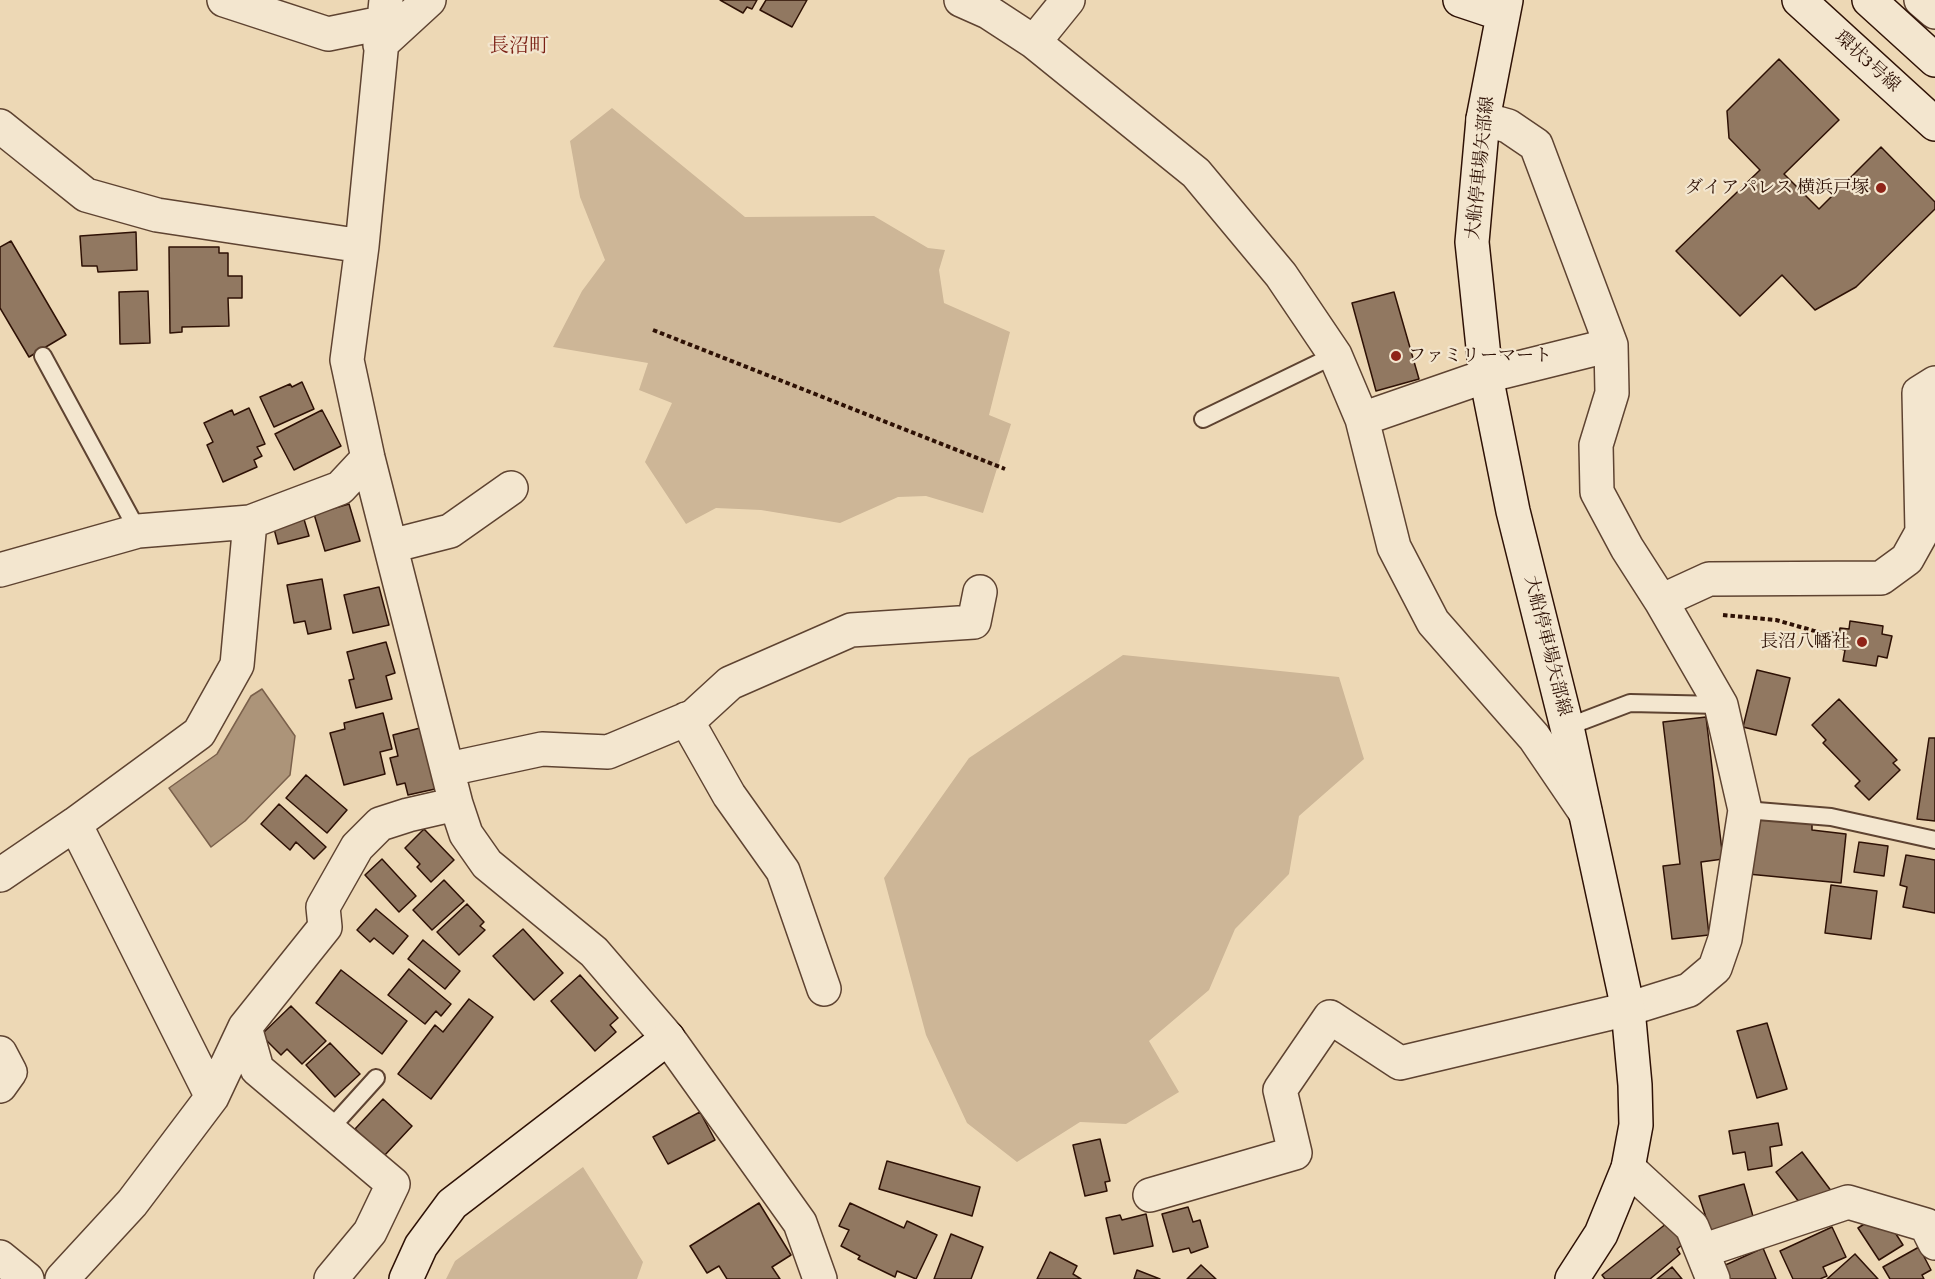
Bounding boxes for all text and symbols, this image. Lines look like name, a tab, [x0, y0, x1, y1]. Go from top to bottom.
street label: 環状3号線	[1830, 27, 1904, 97]
district label: 長沼町	[489, 35, 549, 59]
street label: 大船停車場矢部線	[1463, 95, 1499, 241]
place label: ダイアパレス 横浜戸塚	[1685, 177, 1869, 199]
marker: ダイアパレス 横浜戸塚	[1874, 181, 1888, 195]
place label: ファミリーマート	[1408, 345, 1552, 367]
marker: ファミリーマート	[1389, 349, 1403, 363]
street label: 大船停車場矢部線	[1519, 574, 1575, 718]
place label: 長沼八幡社	[1760, 631, 1850, 653]
marker: 長沼八幡社	[1855, 635, 1869, 649]

